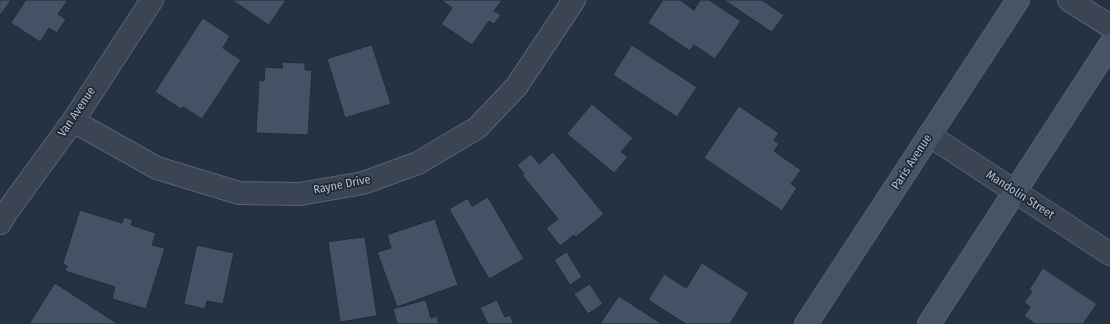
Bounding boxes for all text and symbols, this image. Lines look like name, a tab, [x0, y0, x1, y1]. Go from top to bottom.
street label: Van Avenue	[55, 84, 99, 140]
street label: Paris Avenue	[889, 132, 935, 192]
street label: Mandolin Street	[983, 168, 1057, 222]
street label: Rayne Drive	[312, 172, 372, 198]

